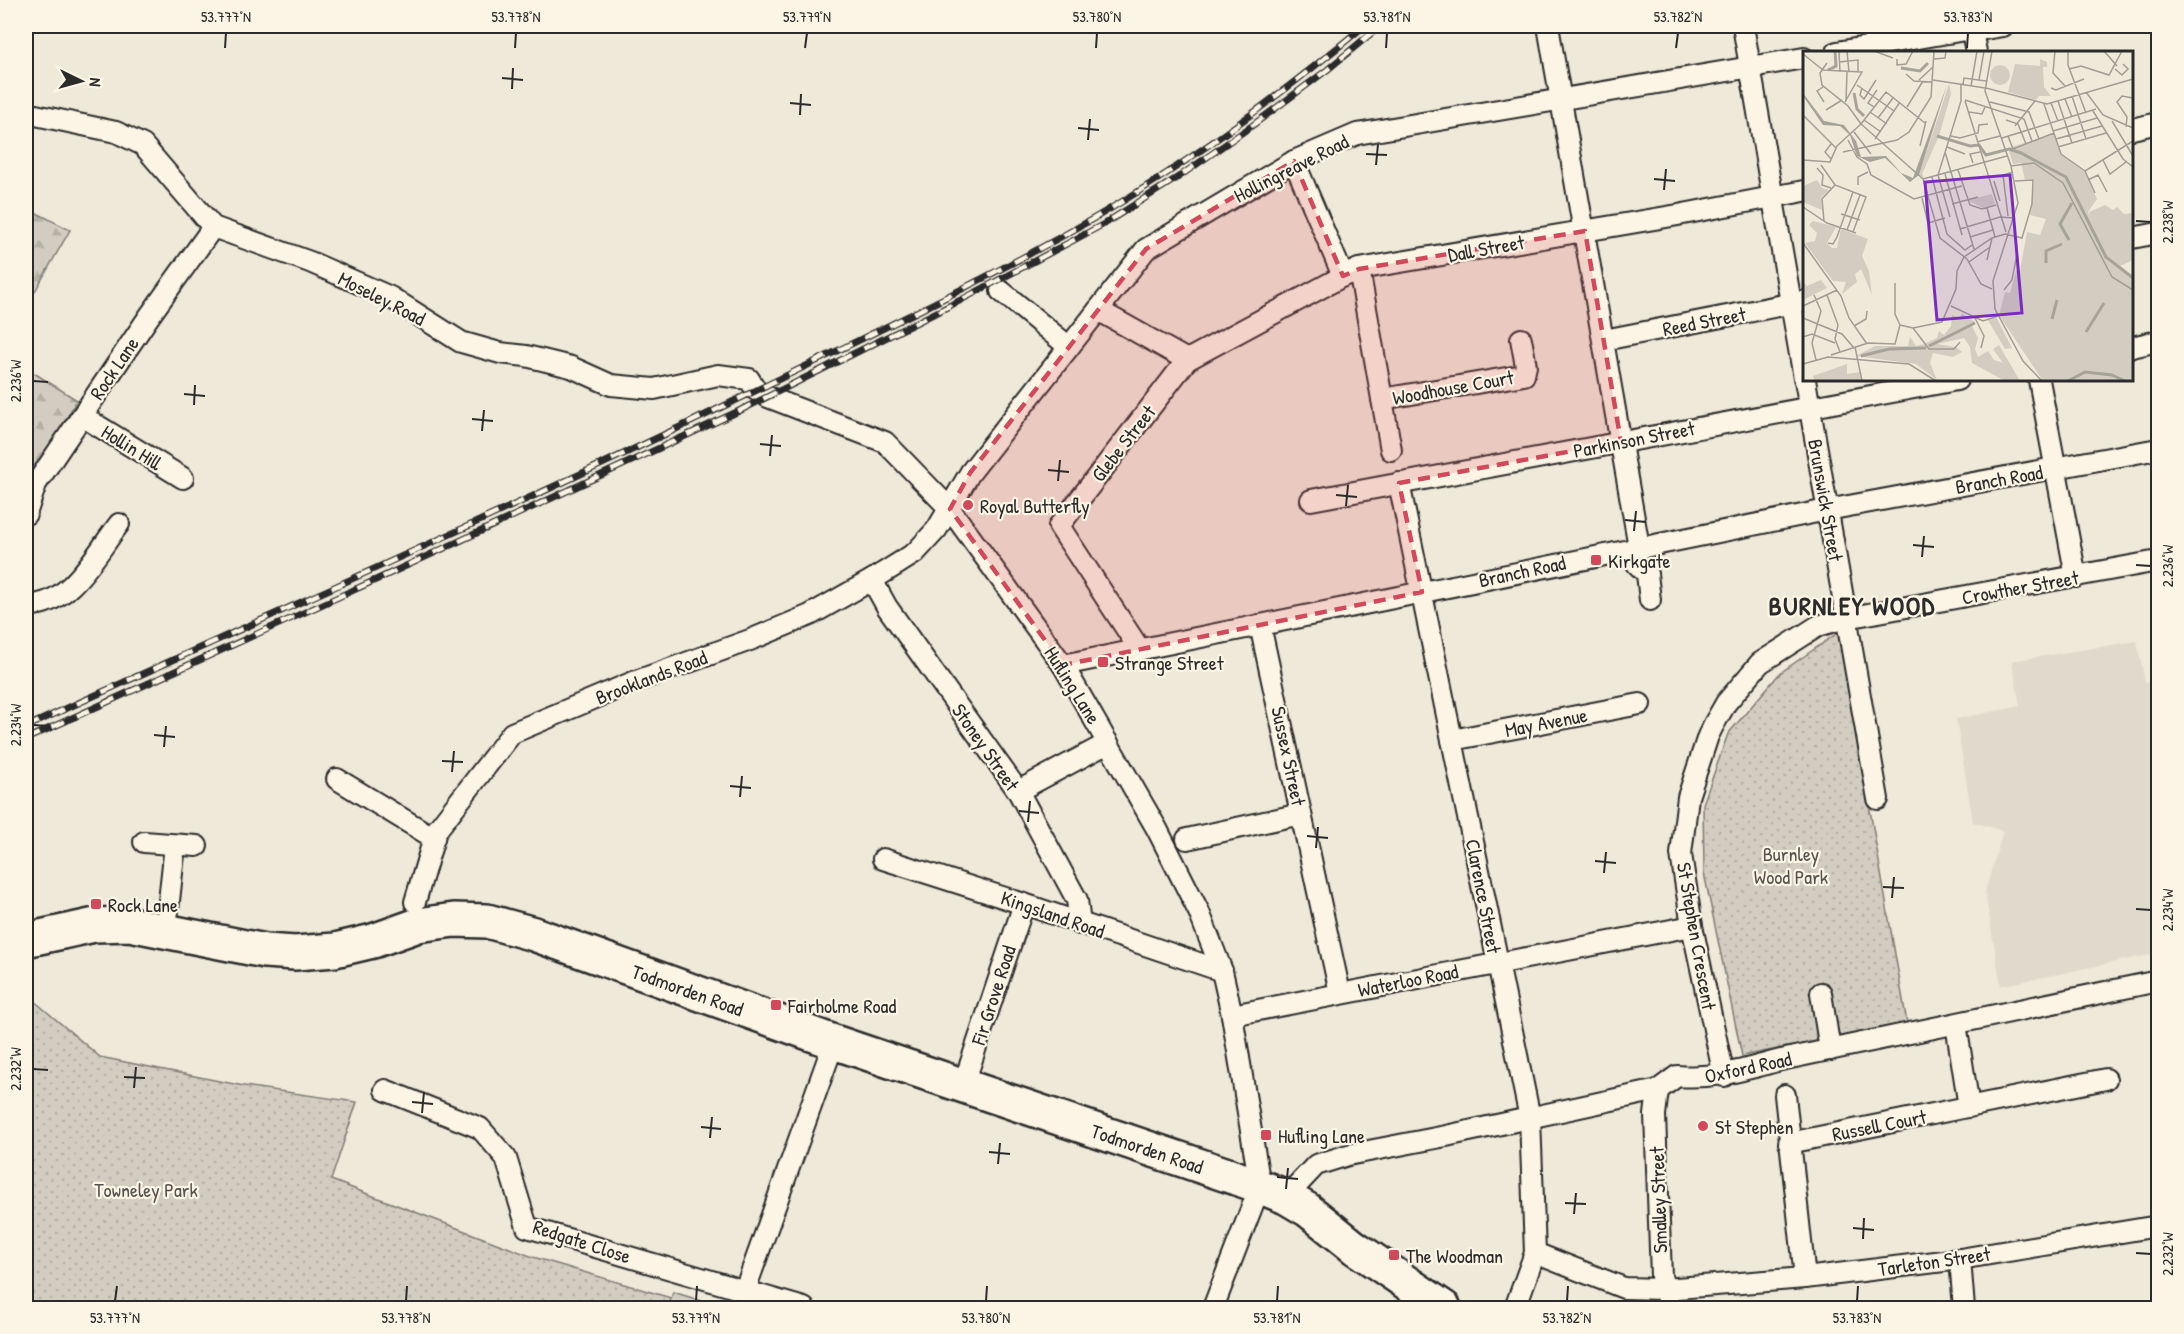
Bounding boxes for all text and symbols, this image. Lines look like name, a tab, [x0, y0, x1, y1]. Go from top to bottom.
text: 53.777°N	[201, 6, 251, 27]
text: 53.778°N	[491, 6, 541, 27]
text: 53.779°N	[783, 6, 831, 27]
text: 53.780°N	[1073, 6, 1121, 27]
text: 53.781°N	[1363, 6, 1411, 27]
text: 53.782°N	[1654, 6, 1702, 27]
text: 53.783°N	[1944, 6, 1992, 27]
north arrow	[51, 51, 111, 111]
inset map	[1803, 51, 2133, 381]
text: N	[85, 77, 107, 88]
street label: Hollingreave Road	[1229, 127, 1353, 208]
text: 2.238°W	[2157, 200, 2178, 244]
street label: Dall Street	[1446, 228, 1527, 268]
street label: Moseley Road	[334, 264, 431, 332]
street label: Reed Street	[1660, 300, 1749, 342]
street label: Rock Lane	[83, 331, 145, 405]
text: 2.236°W	[5, 359, 26, 402]
street label: Woodhouse Court	[1390, 363, 1517, 411]
street label: Glebe Street	[1085, 398, 1162, 487]
street label: Parkinson Street	[1571, 414, 1698, 464]
street label: Hollin Hill	[97, 418, 168, 476]
street label: Brunswick Street	[1802, 437, 1850, 564]
street label: Branch Road	[1953, 458, 2045, 500]
place label: Royal Butterfly	[980, 492, 1090, 519]
marker: Royal Butterfly	[961, 498, 975, 512]
text: 2.236°W	[2157, 544, 2178, 587]
place label: Kirkgate	[1608, 547, 1671, 574]
street label: Branch Road	[1476, 549, 1568, 593]
marker: Kirkgate	[1589, 553, 1603, 567]
street label: Crowther Street	[1960, 563, 2082, 611]
district label: BURNLEY WOOD	[1768, 588, 1936, 623]
street label: Hufling Lane	[1039, 641, 1107, 729]
street label: Brooklands Road	[591, 643, 711, 711]
place label: Strange Street	[1115, 649, 1225, 676]
marker: Strange Street	[1096, 655, 1110, 669]
street label: Stoney Street	[946, 698, 1027, 797]
street label: May Avenue	[1502, 701, 1590, 743]
text: 2.234°W	[5, 703, 26, 746]
street label: Sussex Street	[1265, 704, 1313, 809]
street label: Clarence Street	[1460, 837, 1509, 956]
park label: Burnley Wood Park	[1754, 840, 1828, 890]
street label: St Stephen Crescent	[1671, 860, 1723, 1013]
street label: Kingsland Road	[998, 884, 1109, 944]
text: 2.234°W	[2157, 888, 2178, 931]
place label: Rock Lane	[108, 891, 178, 918]
marker: Rock Lane	[89, 897, 103, 911]
street label: Fir Grove Road	[964, 942, 1022, 1049]
street label: Todmorden Road	[628, 957, 748, 1022]
street label: Waterloo Road	[1356, 957, 1461, 1003]
place label: Fairholme Road	[787, 992, 896, 1019]
marker: Fairholme Road	[769, 998, 783, 1012]
street label: Oxford Road	[1702, 1045, 1794, 1089]
text: 2.232°W	[5, 1046, 26, 1091]
street label: Russell Court	[1830, 1102, 1929, 1147]
place label: St Stephen	[1715, 1113, 1794, 1140]
street label: Todmorden Road	[1088, 1116, 1207, 1180]
marker: St Stephen	[1696, 1119, 1710, 1133]
place label: Hufling Lane	[1278, 1122, 1365, 1149]
marker: Hufling Lane	[1259, 1128, 1273, 1142]
street label: Smalley Street	[1643, 1145, 1673, 1254]
park label: Towneley Park	[94, 1176, 198, 1203]
street label: Redgate Close	[530, 1213, 634, 1269]
text: 2.232°W	[2157, 1231, 2178, 1276]
street label: Tarleton Street	[1876, 1240, 1993, 1282]
place label: The Woodman	[1406, 1242, 1503, 1269]
marker: The Woodman	[1387, 1248, 1401, 1262]
text: 53.777°N	[90, 1307, 140, 1328]
text: 53.778°N	[381, 1307, 431, 1328]
text: 53.779°N	[672, 1307, 720, 1328]
text: 53.780°N	[962, 1307, 1010, 1328]
text: 53.781°N	[1253, 1307, 1301, 1328]
text: 53.782°N	[1543, 1307, 1591, 1328]
text: 53.783°N	[1833, 1307, 1881, 1328]

